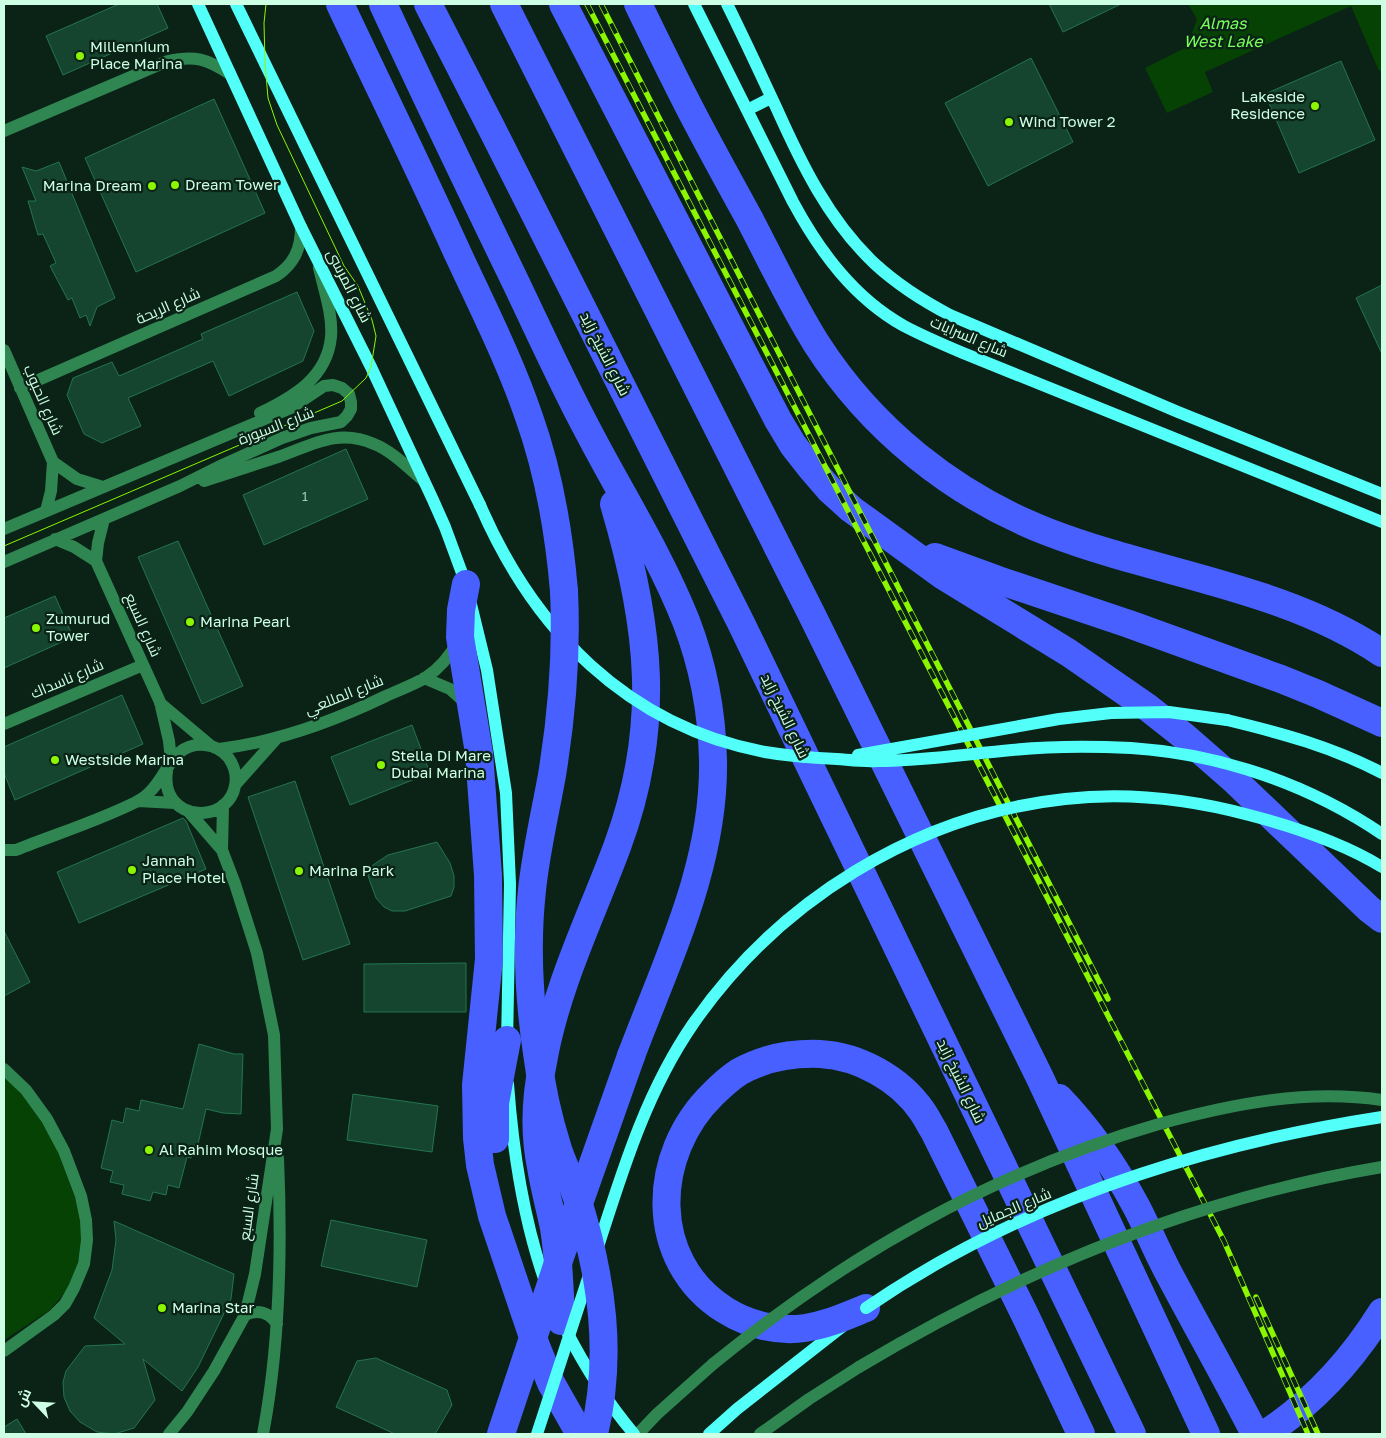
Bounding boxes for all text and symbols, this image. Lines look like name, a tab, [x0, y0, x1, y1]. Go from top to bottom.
water label: Almas West Lake	[1183, 13, 1264, 51]
place label: Millennium Place Marina	[90, 37, 183, 72]
marker: Millennium Place Marina	[74, 50, 86, 62]
place label: Lakeside Residence	[1230, 87, 1305, 122]
marker: Lakeside Residence	[1309, 100, 1321, 112]
place label: Wind Tower 2	[1019, 112, 1115, 130]
marker: Wind Tower 2	[1003, 116, 1015, 128]
place label: Dream Tower	[185, 175, 279, 193]
place label: Marina Dream	[43, 176, 142, 194]
marker: Dream Tower	[169, 179, 181, 191]
marker: Marina Dream	[146, 180, 158, 192]
street label: شارع المرسى	[321, 246, 376, 327]
street label: شارع الريحة	[133, 283, 204, 330]
street label: شارع الشيخ زايد	[574, 309, 635, 400]
street label: شارع السرايات	[927, 312, 1011, 363]
street label: شارع الحبوب	[18, 362, 67, 439]
street label: شارع السيورة	[235, 402, 317, 451]
house number: 1	[302, 489, 308, 504]
street label: شارع السبع	[119, 590, 166, 660]
place label: Zumurud Tower	[46, 609, 110, 644]
place label: Marina Pearl	[200, 612, 290, 630]
marker: Marina Pearl	[184, 616, 196, 628]
marker: Zumurud Tower	[30, 622, 42, 634]
street label: شارع ناسداك	[27, 655, 107, 704]
street label: شارع المللعي	[302, 670, 387, 722]
street label: شارع الشيخ زايد	[755, 671, 814, 762]
place label: Stella Di Mare Dubai Marina	[391, 746, 491, 781]
place label: Westside Marina	[65, 750, 184, 768]
marker: Westside Marina	[49, 754, 61, 766]
marker: Stella Di Mare Dubai Marina	[375, 759, 387, 771]
place label: Jannah Place Hotel	[142, 851, 226, 886]
place label: Marina Park	[309, 861, 395, 879]
marker: Jannah Place Hotel	[126, 864, 138, 876]
marker: Marina Park	[293, 865, 305, 877]
street label: شارع الشيخ زايد	[931, 1036, 990, 1127]
place label: Al Rahim Mosque	[159, 1140, 283, 1158]
marker: Al Rahim Mosque	[143, 1144, 155, 1156]
street label: شارع السبع	[234, 1172, 265, 1242]
street label: شارع الجمايل	[974, 1183, 1055, 1234]
place label: Marina Star	[172, 1298, 254, 1316]
marker: Marina Star	[156, 1302, 168, 1314]
north arrow	[10, 1378, 60, 1428]
text: ش	[11, 1386, 35, 1409]

